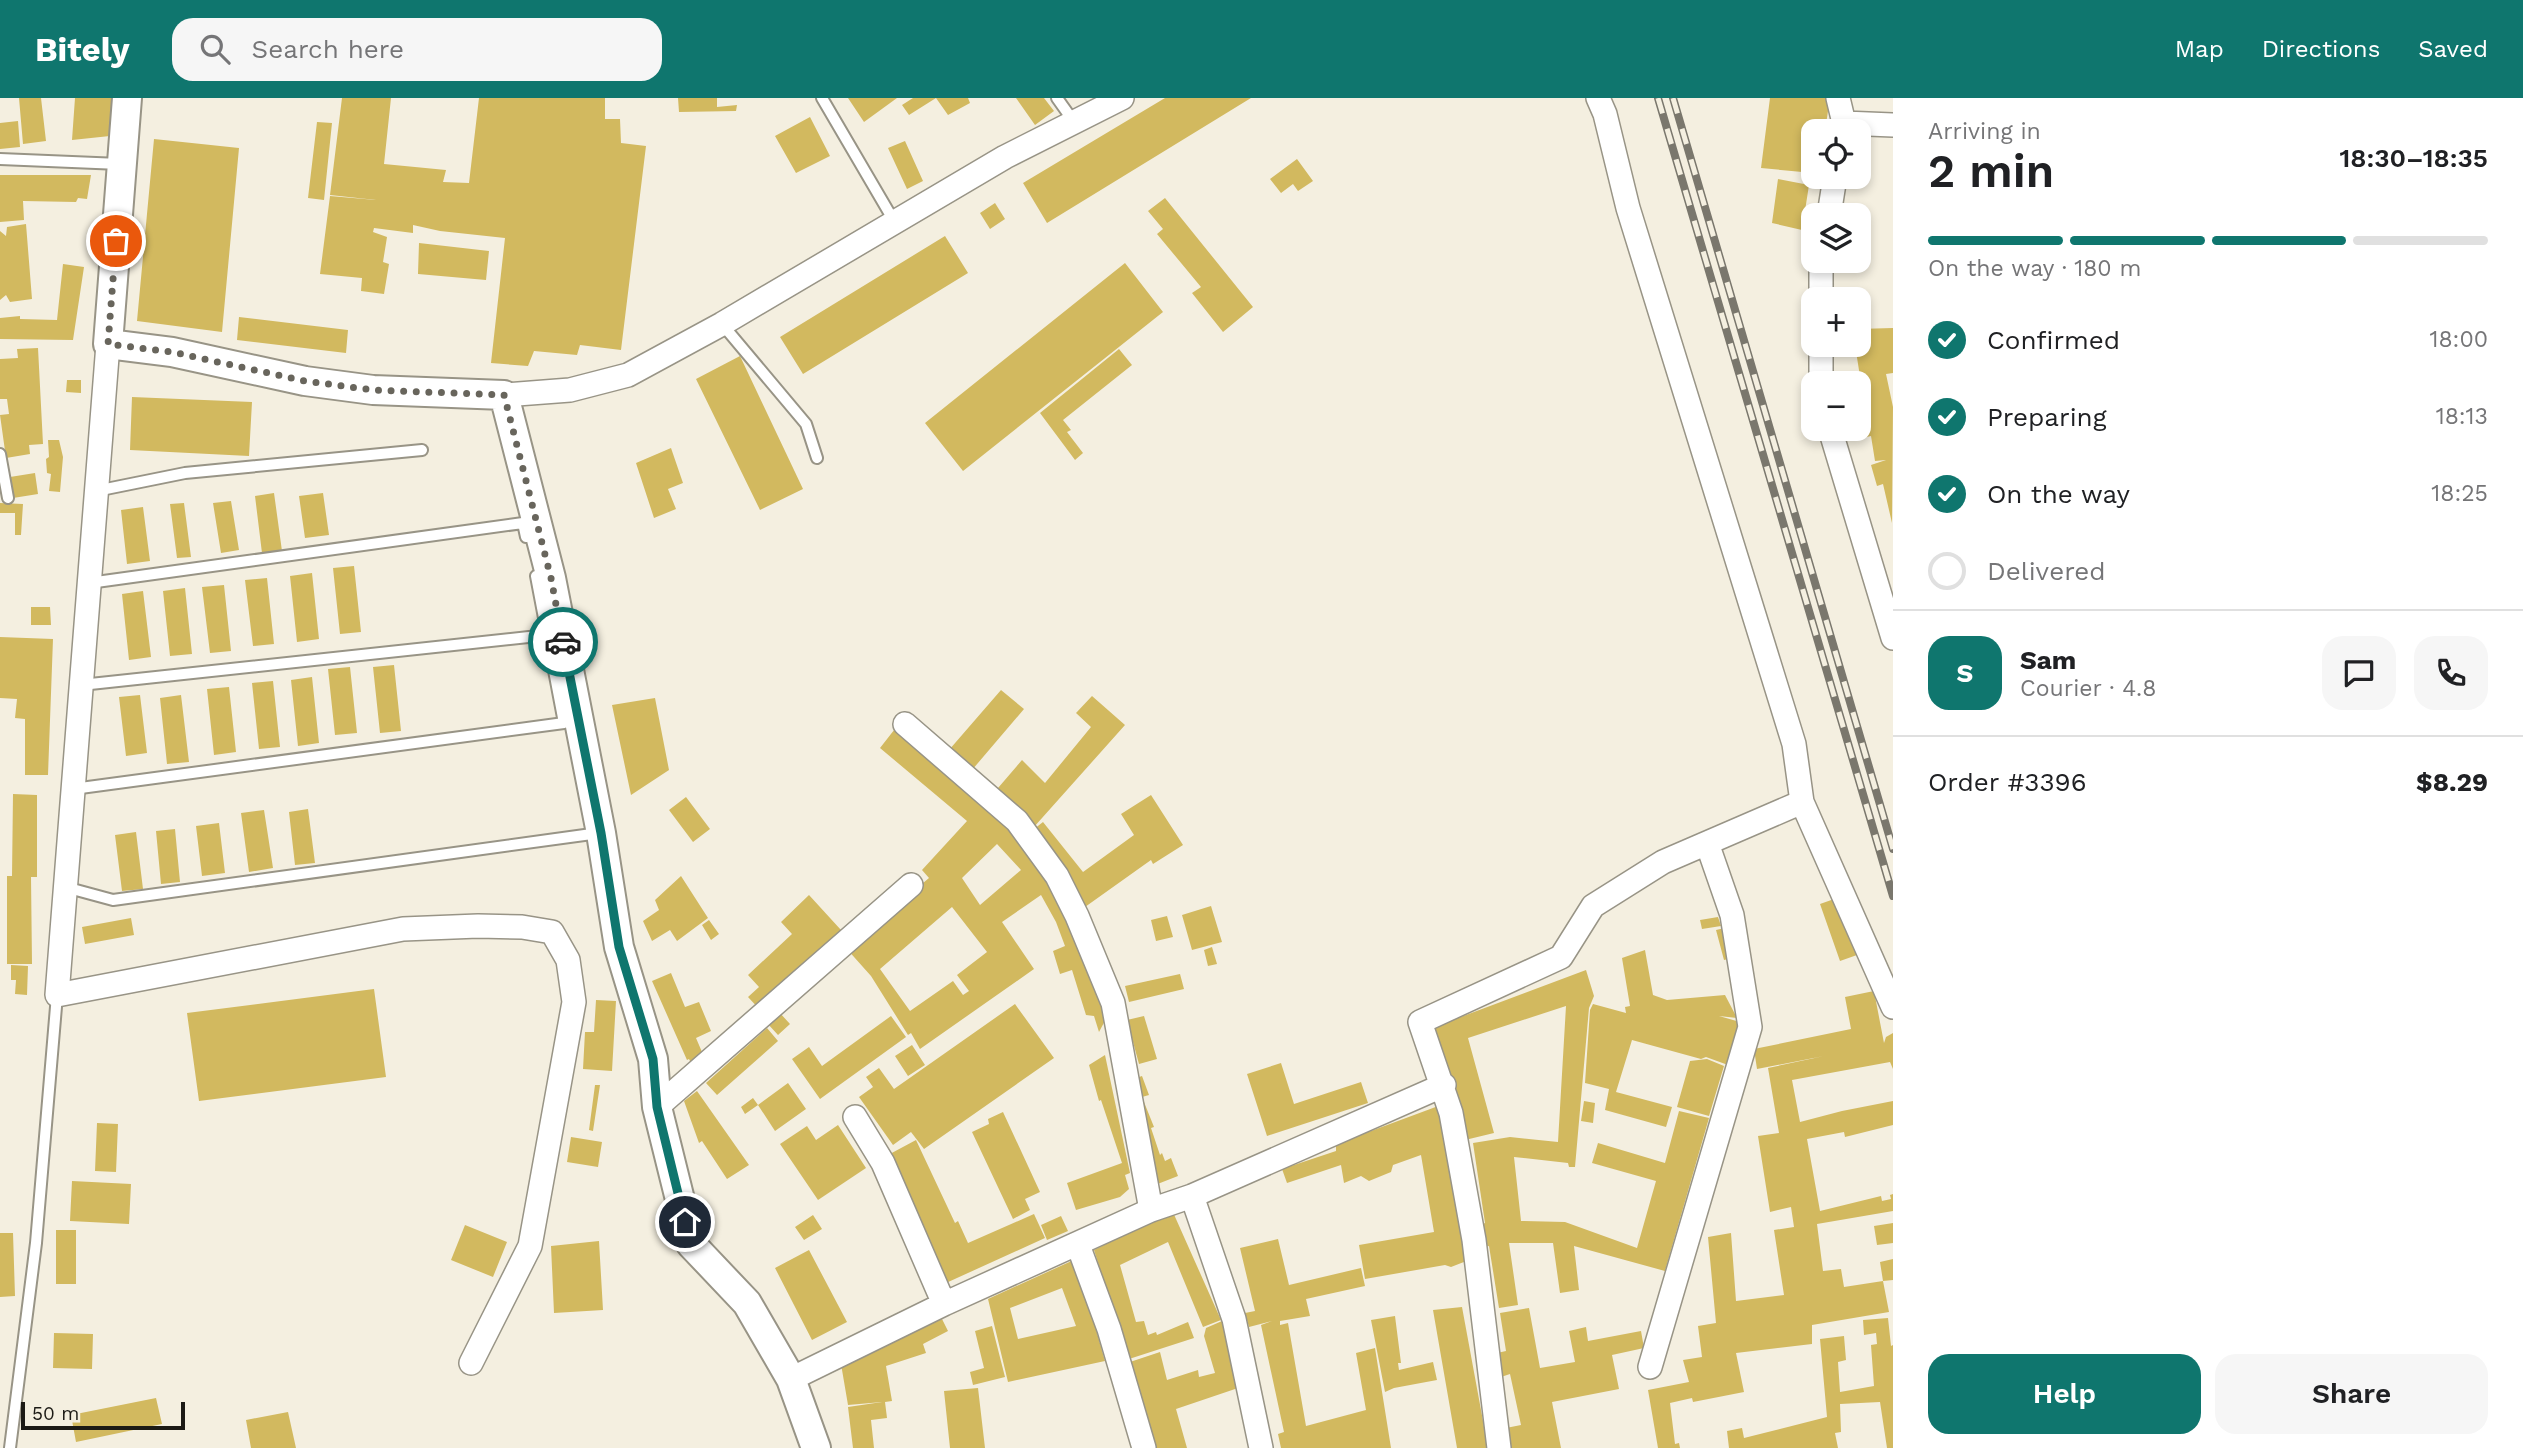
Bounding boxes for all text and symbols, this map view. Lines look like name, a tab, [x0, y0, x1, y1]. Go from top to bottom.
search box	[172, 18, 662, 81]
text: Bitely	[35, 30, 130, 69]
icon: search	[196, 30, 234, 68]
text: Search here	[252, 34, 404, 64]
text: Map	[2175, 35, 2224, 63]
text: Directions	[2262, 35, 2380, 63]
text: Saved	[2418, 35, 2488, 63]
text: Arriving in	[1928, 118, 2041, 145]
map controls	[1801, 119, 1871, 441]
button: locate	[1801, 119, 1871, 189]
text: 18:30–18:35	[2339, 143, 2488, 173]
text: 2 min	[1928, 144, 2054, 198]
button: layers	[1801, 203, 1871, 273]
pin	[86, 211, 146, 271]
icon: bag	[97, 222, 135, 260]
text: On the way · 180 m	[1928, 255, 2141, 282]
button: +	[1801, 287, 1871, 357]
icon: check	[1928, 321, 1966, 359]
text: Confirmed	[1987, 325, 2120, 355]
text: 18:00	[2429, 326, 2488, 353]
button: −	[1801, 371, 1871, 441]
icon: check	[1928, 398, 1966, 436]
text: Preparing	[1987, 402, 2107, 432]
text: 18:13	[2436, 403, 2488, 430]
icon: check	[1928, 475, 1966, 513]
text: On the way	[1987, 479, 2130, 509]
text: 18:25	[2431, 480, 2488, 507]
text: Delivered	[1987, 556, 2106, 586]
courier	[528, 607, 598, 677]
icon: car	[544, 623, 582, 661]
button: chat	[2322, 636, 2396, 710]
button: phone	[2414, 636, 2488, 710]
text: Sam	[2020, 645, 2076, 675]
text: S	[1957, 658, 1973, 688]
text: Courier · 4.8	[2020, 675, 2156, 702]
text: Order #3396	[1928, 767, 2086, 797]
text: $8.29	[2416, 767, 2488, 797]
pin	[655, 1192, 715, 1252]
icon: home	[666, 1203, 704, 1241]
button: Help	[1928, 1354, 2201, 1434]
button: Share	[2215, 1354, 2488, 1434]
scale bar	[21, 1399, 186, 1431]
text: 50 m	[32, 1402, 79, 1425]

